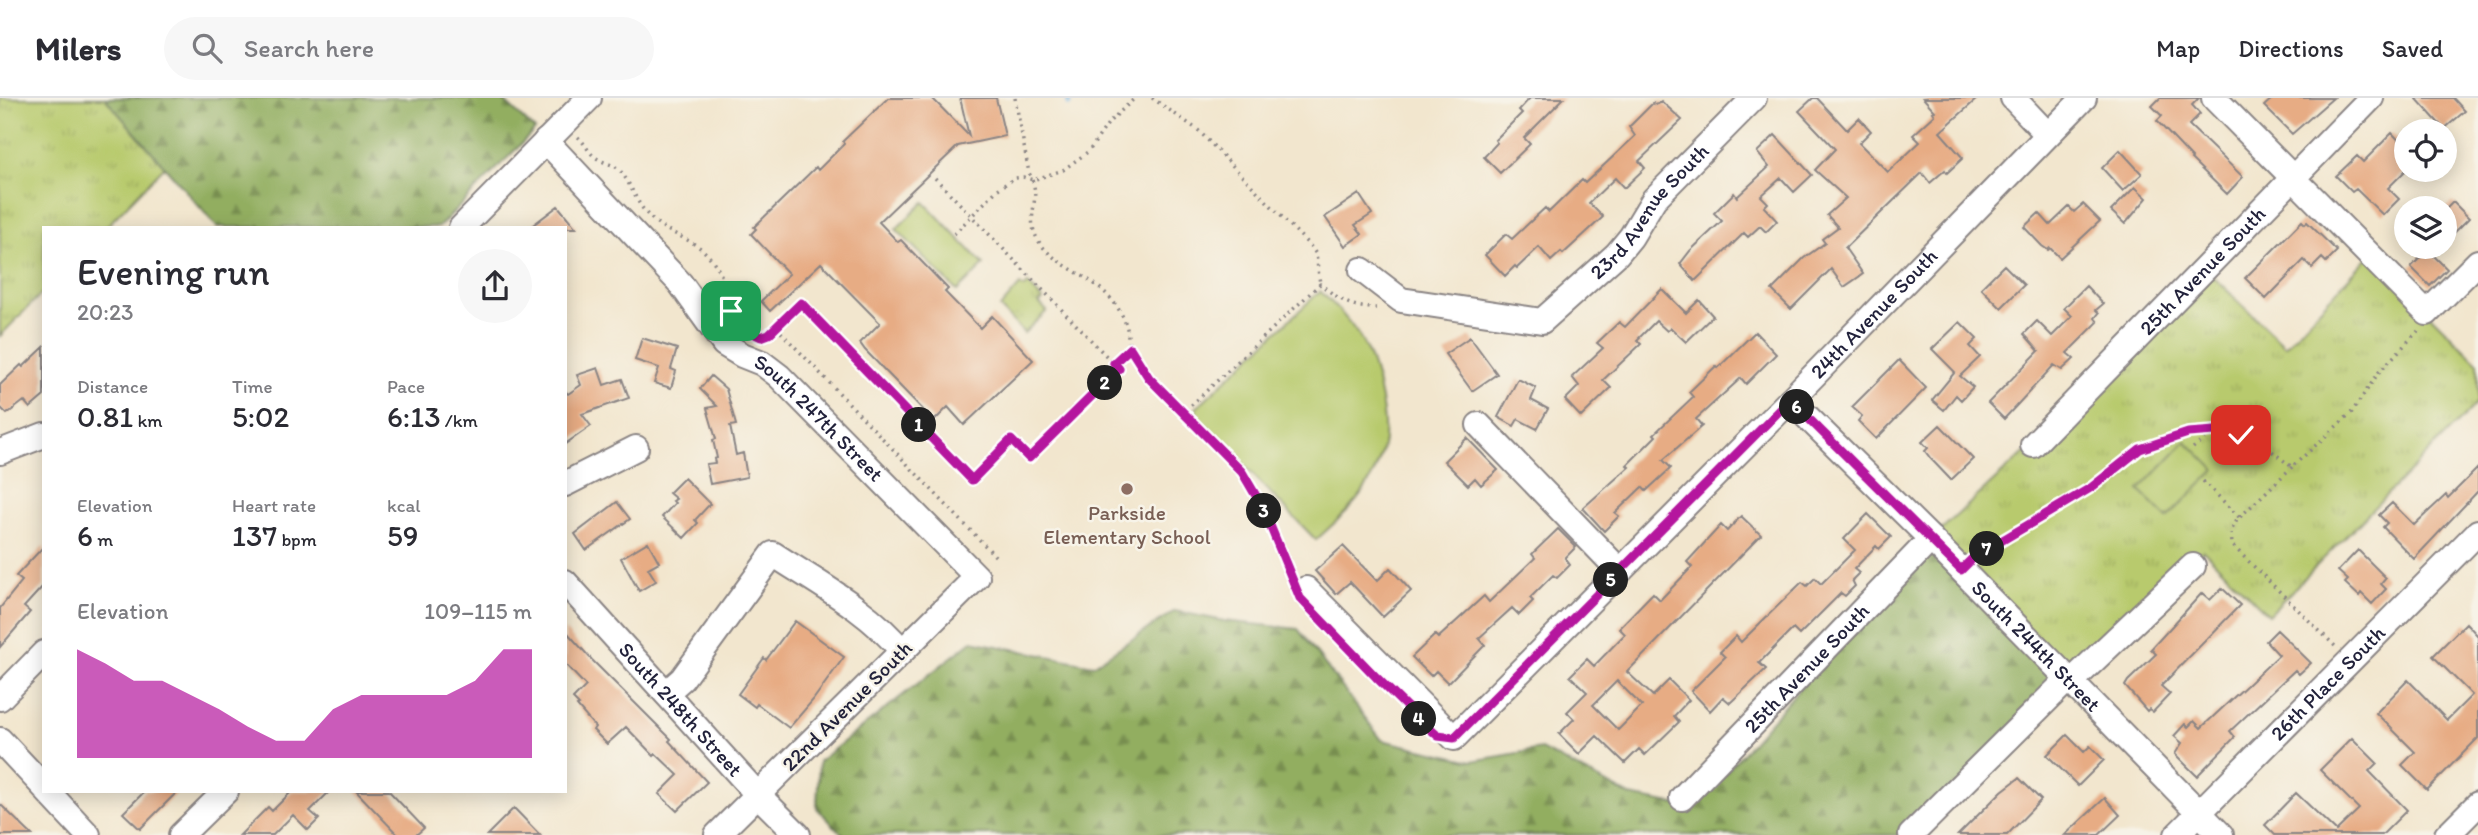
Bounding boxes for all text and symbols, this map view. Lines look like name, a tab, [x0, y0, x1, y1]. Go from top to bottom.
search box	[164, 17, 654, 80]
text: Milers	[35, 29, 122, 68]
icon: search	[188, 29, 226, 67]
text: Search here	[244, 32, 374, 64]
text: Map	[2156, 34, 2200, 63]
text: Directions	[2238, 34, 2344, 63]
text: Saved	[2382, 34, 2443, 63]
map controls	[2394, 119, 2457, 259]
button: locate	[2394, 119, 2457, 182]
street label: 23rd Avenue South	[1585, 138, 1714, 284]
button: layers	[2394, 196, 2457, 259]
street label: 25th Avenue South	[2134, 201, 2270, 340]
street label: 24th Avenue South	[1805, 243, 1942, 383]
text: Evening run	[77, 249, 270, 295]
button: share	[458, 249, 532, 323]
pin	[701, 281, 761, 341]
icon: arrive	[712, 292, 750, 330]
text: 20:23	[77, 298, 134, 326]
street label: South 247th Street	[751, 348, 889, 487]
pin: 2	[1088, 366, 1122, 400]
text: 2	[1100, 371, 1110, 394]
text: Distance	[77, 375, 148, 398]
text: Time	[232, 375, 273, 398]
text: Pace	[387, 375, 425, 398]
pin: 6	[1780, 390, 1814, 424]
text: 6	[1791, 395, 1802, 418]
text: 0.81	[77, 398, 133, 435]
text: 5:02	[232, 398, 289, 435]
text: 6:13	[387, 398, 441, 435]
pin	[2211, 405, 2271, 465]
pin: 1	[902, 408, 936, 442]
text: km	[133, 409, 163, 432]
text: /km	[441, 409, 478, 432]
text: 1	[914, 413, 923, 436]
icon: check	[2222, 416, 2260, 454]
marker: Parkside Elementary School	[1119, 481, 1135, 497]
text: Elevation	[77, 494, 153, 517]
text: Heart rate	[232, 494, 316, 517]
text: kcal	[387, 494, 421, 517]
pin: 3	[1246, 494, 1282, 528]
text: 3	[1258, 499, 1269, 522]
place label: Parkside Elementary School	[1043, 500, 1211, 549]
text: 6	[77, 517, 93, 554]
text: 137	[232, 517, 277, 554]
text: 59	[387, 517, 418, 554]
text: m	[93, 528, 113, 551]
text: bpm	[277, 528, 317, 551]
pin: 7	[1969, 532, 2004, 566]
text: 7	[1982, 537, 1991, 560]
pin: 5	[1594, 562, 1628, 598]
text: 5	[1606, 568, 1615, 591]
street label: South 244th Street	[1967, 575, 2106, 717]
text: Elevation	[77, 597, 168, 625]
text: 109–115 m	[424, 597, 532, 625]
street label: 25th Avenue South	[1739, 598, 1874, 738]
street label: 26th Place South	[2265, 620, 2390, 746]
street label: 22nd Avenue South	[776, 635, 917, 776]
street label: South 248th Street	[614, 637, 748, 782]
pin: 4	[1402, 702, 1436, 736]
text: 4	[1413, 707, 1424, 730]

